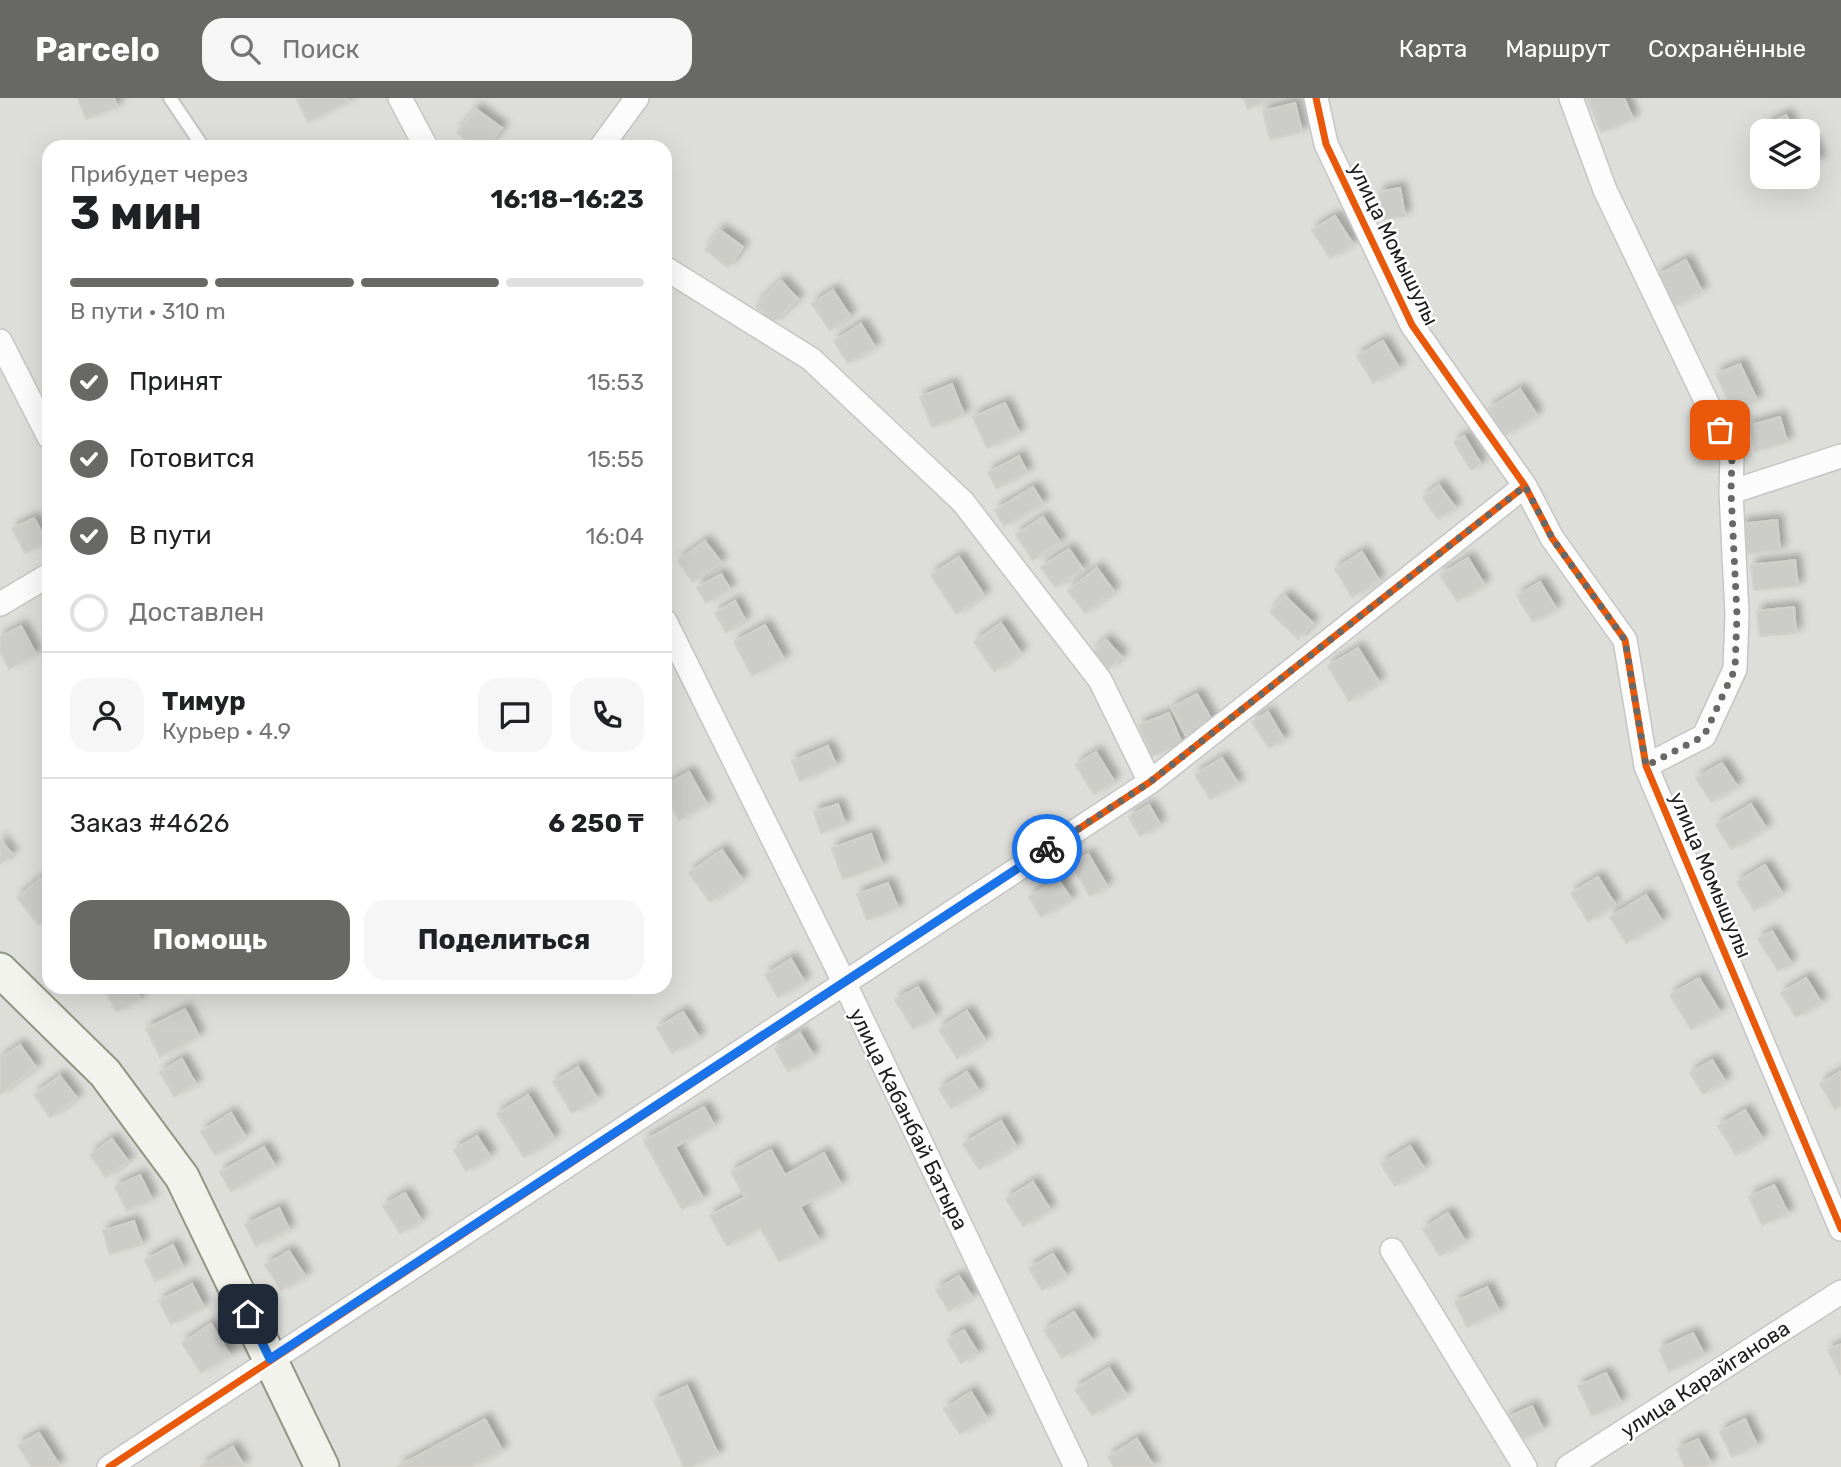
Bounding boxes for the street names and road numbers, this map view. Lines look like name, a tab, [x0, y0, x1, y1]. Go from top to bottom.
street label: улица Момышулы	[1344, 159, 1444, 329]
street label: улица Момышулы	[1665, 788, 1757, 962]
street label: улица Кабанбай Батыра	[844, 1004, 974, 1234]
street label: улица Карайганова	[1616, 1315, 1794, 1443]

